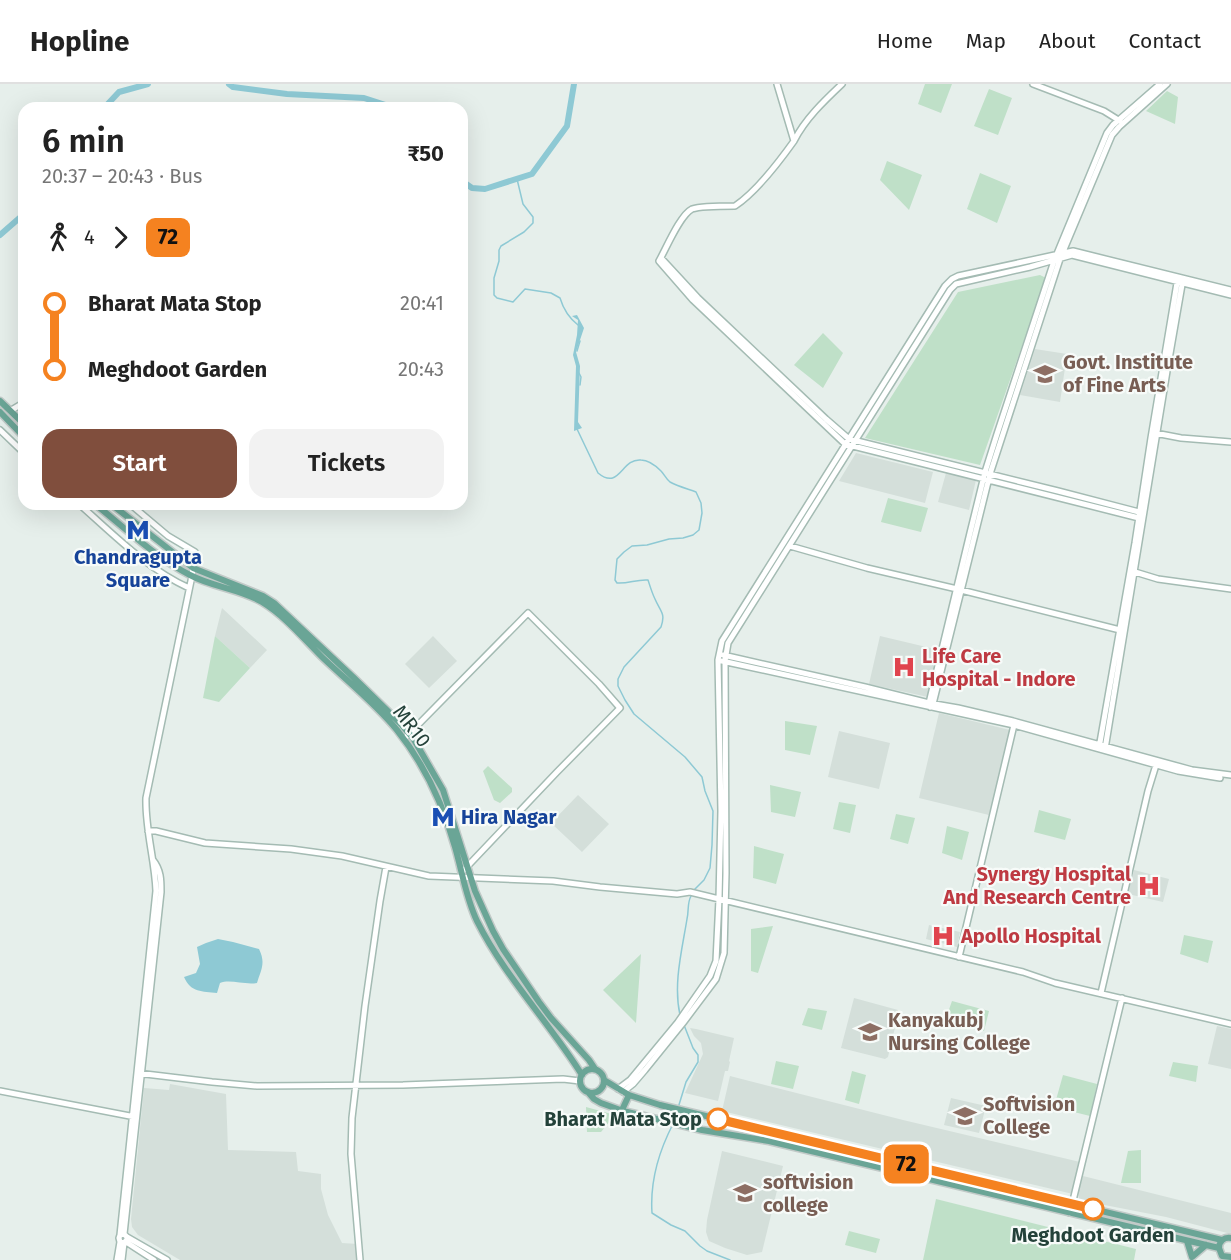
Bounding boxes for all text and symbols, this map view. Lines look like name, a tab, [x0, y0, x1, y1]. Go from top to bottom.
text: Hopline	[30, 25, 130, 58]
text: Home	[877, 28, 933, 54]
text: Map	[966, 28, 1006, 54]
text: About	[1039, 28, 1096, 54]
text: Contact	[1129, 28, 1201, 54]
text: 6 min	[42, 121, 125, 161]
text: ₹50	[407, 140, 444, 167]
text: 20:37 – 20:43 · Bus	[42, 164, 202, 188]
icon: walk	[42, 221, 75, 254]
icon: forward	[104, 221, 137, 254]
text: 72	[158, 224, 178, 250]
text: 4	[84, 225, 95, 249]
text: Bharat Mata Stop	[88, 290, 262, 317]
text: 20:41	[400, 291, 444, 315]
place label: Govt. Institute of Fine Arts	[1063, 350, 1193, 397]
text: Meghdoot Garden	[88, 356, 267, 383]
text: 20:43	[398, 357, 444, 381]
school or university icon: Govt. Institute of Fine Arts	[1032, 361, 1058, 387]
button: Start	[42, 429, 237, 498]
button: Tickets	[249, 429, 444, 498]
metro station icon: Chandragupta Square	[125, 517, 151, 543]
place label: Chandragupta Square	[74, 545, 202, 592]
place label: Life Care Hospital - Indore	[922, 644, 1076, 691]
hospital icon: Life Care Hospital - Indore	[891, 654, 917, 680]
street label: MR10	[388, 700, 436, 752]
metro station icon: Hira Nagar	[430, 804, 456, 830]
place label: Hira Nagar	[461, 805, 558, 829]
place label: Synergy Hospital And Research Centre	[942, 862, 1131, 909]
hospital icon: Synergy Hospital And Research Centre	[1136, 873, 1162, 899]
hospital icon: Apollo Hospital	[930, 923, 956, 949]
place label: Apollo Hospital	[960, 924, 1101, 948]
place label: Kanyakubj Nursing College	[888, 1008, 1030, 1055]
school or university icon: Kanyakubj Nursing College	[857, 1019, 883, 1045]
place label: Softvision College	[983, 1092, 1075, 1139]
school or university icon: Softvision College	[952, 1103, 978, 1129]
place label: Bharat Mata Stop	[544, 1107, 702, 1131]
marker: Bharat Mata Stop	[707, 1108, 729, 1130]
line badge: 72	[879, 1144, 933, 1184]
text: 72	[896, 1151, 916, 1177]
place label: softvision college	[763, 1170, 854, 1217]
school or university icon: softvision college	[732, 1180, 758, 1206]
marker: Meghdoot Garden	[1082, 1198, 1104, 1220]
place label: Meghdoot Garden	[1012, 1223, 1175, 1247]

